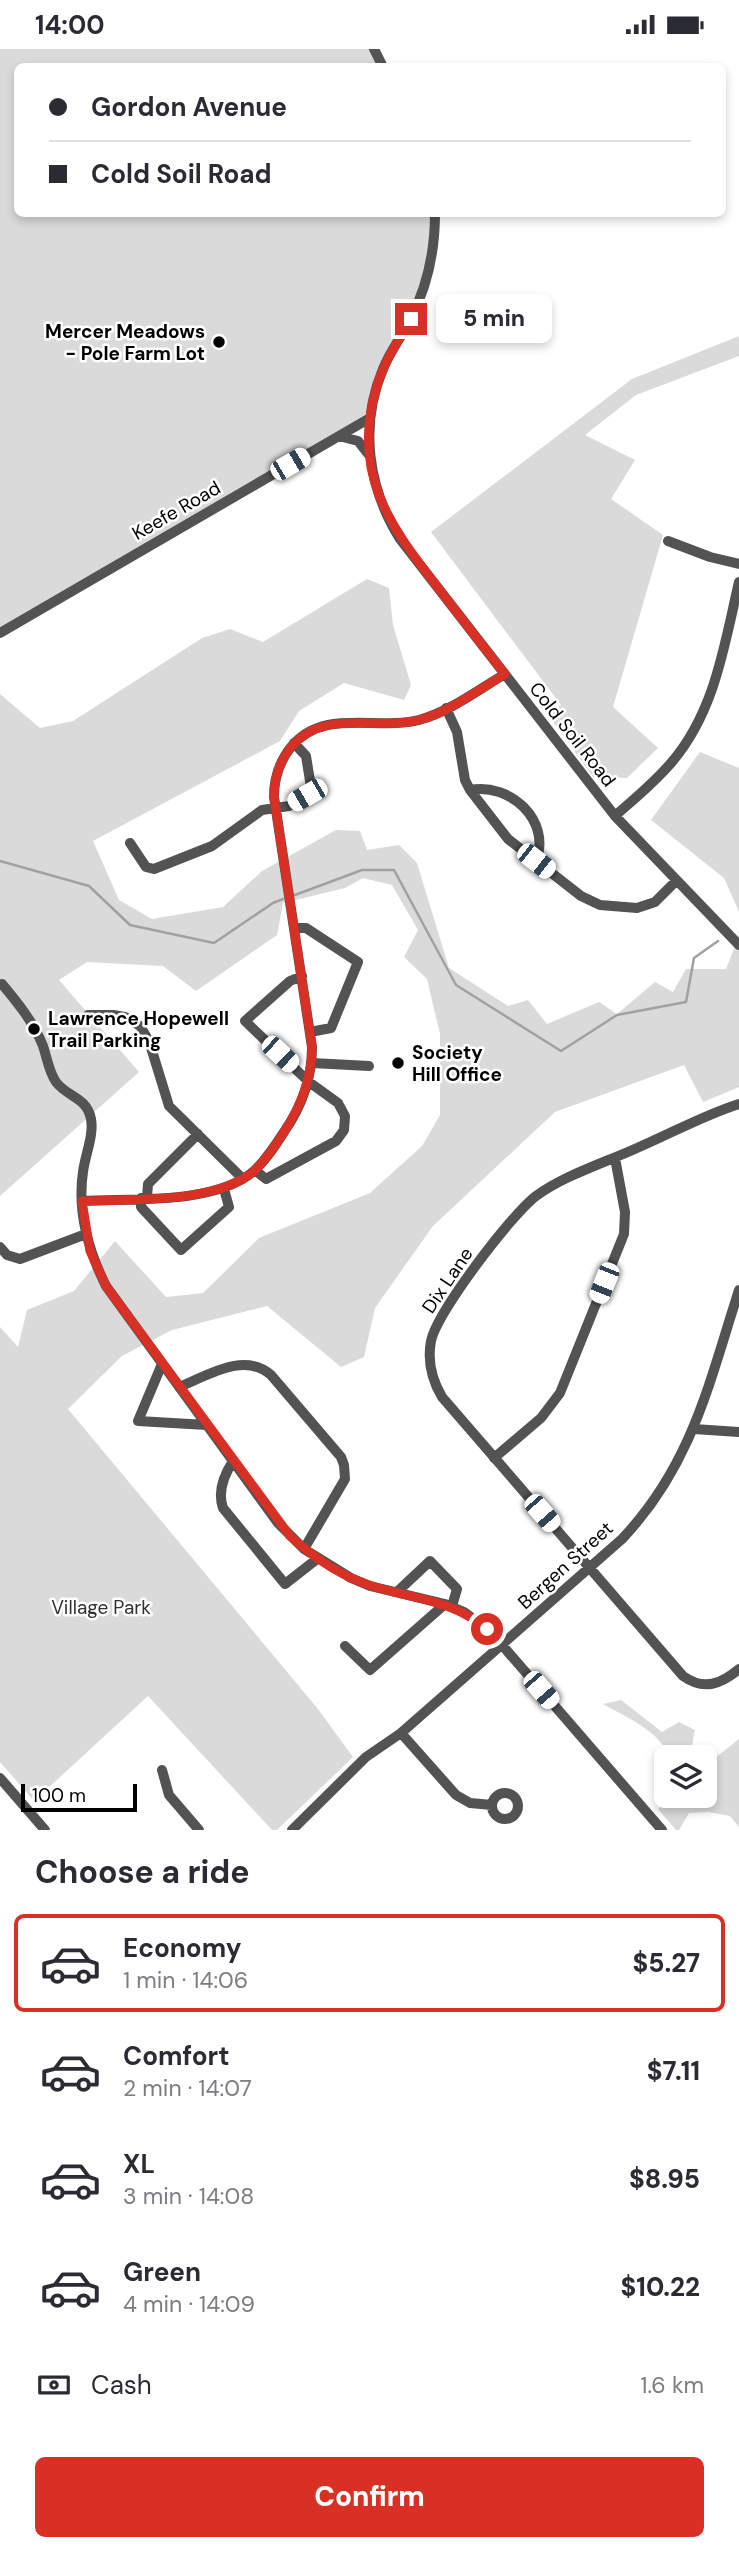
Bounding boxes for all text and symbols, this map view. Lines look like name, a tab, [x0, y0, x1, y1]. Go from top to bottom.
text: 14:00	[35, 8, 105, 42]
text: Gordon Avenue	[91, 90, 287, 124]
text: Cold Soil Road	[91, 157, 272, 191]
callout: 5 min	[436, 295, 551, 343]
route end	[395, 303, 427, 335]
text: 5 min	[463, 303, 525, 333]
place label: Mercer Meadows - Pole Farm Lot	[45, 319, 205, 366]
marker: Mercer Meadows - Pole Farm Lot	[211, 334, 227, 350]
car	[267, 444, 314, 484]
street label: Keefe Road	[127, 475, 225, 546]
street label: Cold Soil Road	[524, 677, 621, 792]
car	[284, 775, 331, 815]
car	[513, 840, 560, 882]
place label: Lawrence Hopewell Trail Parking	[48, 1006, 229, 1053]
marker: Lawrence Hopewell Trail Parking	[26, 1021, 42, 1037]
car	[258, 1032, 303, 1076]
place label: Society Hill Office	[412, 1040, 502, 1087]
marker: Society Hill Office	[390, 1055, 406, 1071]
street label: Dix Lane	[416, 1243, 479, 1318]
car	[587, 1260, 622, 1306]
car	[521, 1490, 564, 1536]
street label: Bergen Street	[512, 1516, 618, 1615]
park label: Village Park	[51, 1595, 151, 1620]
route start	[471, 1613, 503, 1645]
car	[520, 1667, 563, 1713]
map controls	[654, 1745, 717, 1808]
button: layers	[654, 1745, 717, 1808]
scale bar	[21, 1781, 136, 1813]
text: 100 m	[32, 1783, 86, 1808]
text: Choose a ride	[35, 1851, 250, 1893]
text: Economy	[123, 1931, 241, 1965]
icon: car	[39, 1932, 102, 1995]
text: $5.27	[633, 1946, 700, 1980]
text: 1 min · 14:06	[123, 1965, 248, 1995]
text: Comfort	[123, 2039, 229, 2073]
icon: car	[39, 2040, 102, 2103]
text: $7.11	[647, 2054, 700, 2088]
text: 2 min · 14:07	[123, 2073, 252, 2103]
text: XL	[123, 2147, 155, 2181]
icon: car	[39, 2148, 102, 2211]
text: $8.95	[629, 2162, 700, 2196]
text: 3 min · 14:08	[123, 2181, 254, 2211]
text: Green	[123, 2255, 201, 2289]
icon: car	[39, 2256, 102, 2319]
text: $10.22	[621, 2270, 700, 2304]
text: 4 min · 14:09	[123, 2289, 255, 2319]
icon: cash	[35, 2366, 73, 2404]
text: Cash	[91, 2368, 152, 2402]
text: 1.6 km	[640, 2370, 704, 2400]
button: Confirm	[35, 2457, 704, 2537]

